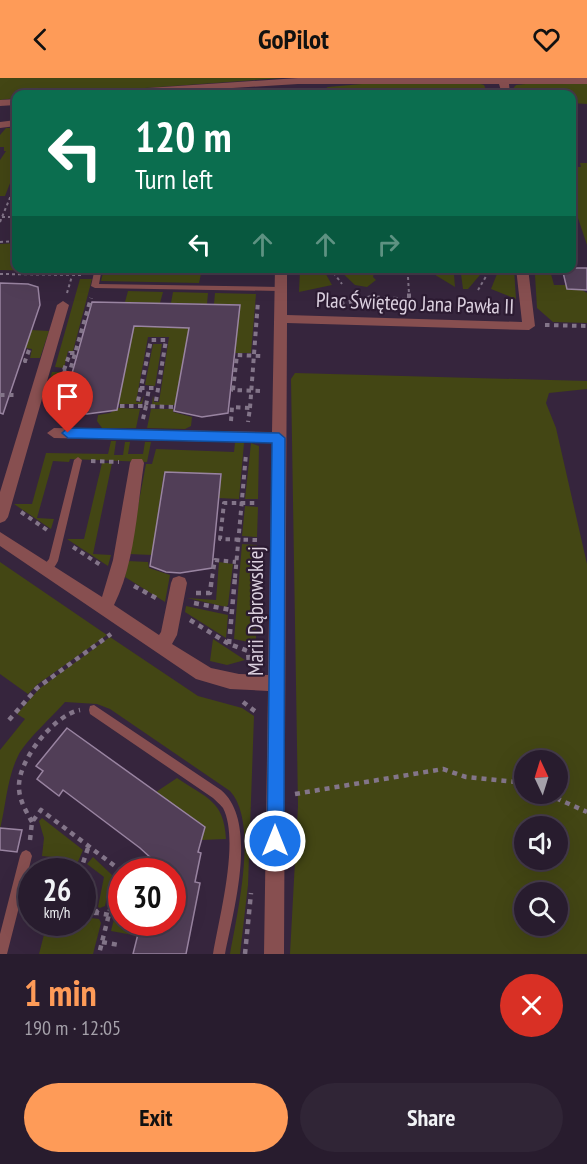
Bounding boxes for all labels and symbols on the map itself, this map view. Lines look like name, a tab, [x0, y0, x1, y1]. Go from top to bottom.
street label: Plac Świętego Jana Pawła II	[315, 286, 515, 320]
pin	[42, 371, 93, 433]
street label: Marii Dąbrowskiej	[242, 546, 269, 676]
north arrow	[514, 750, 568, 804]
position arrow	[243, 809, 307, 873]
speed limit sign: 30	[108, 858, 186, 936]

